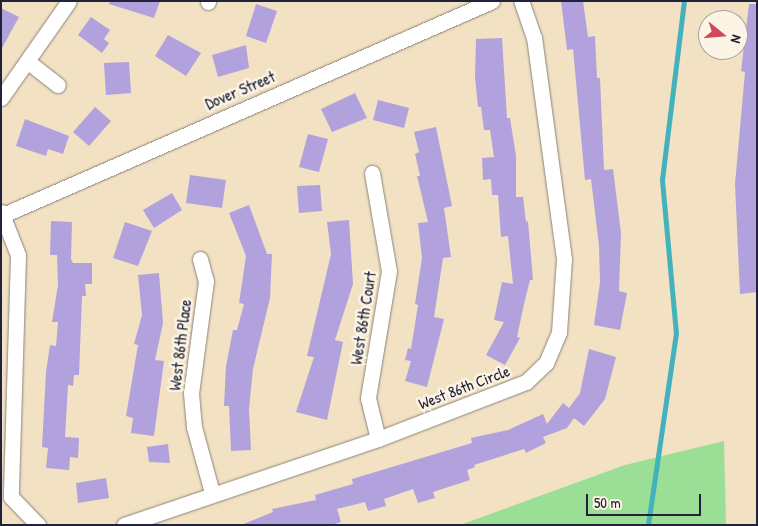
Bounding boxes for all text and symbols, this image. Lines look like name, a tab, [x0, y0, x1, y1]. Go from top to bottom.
north arrow	[698, 10, 748, 60]
text: N	[727, 33, 747, 46]
street label: Dover Street	[202, 67, 278, 113]
street label: West 86th Court	[346, 270, 380, 366]
street label: West 86th Place	[165, 298, 195, 392]
street label: West 86th Circle	[416, 361, 512, 413]
scale bar	[588, 484, 703, 516]
text: 50 m	[594, 492, 621, 513]

